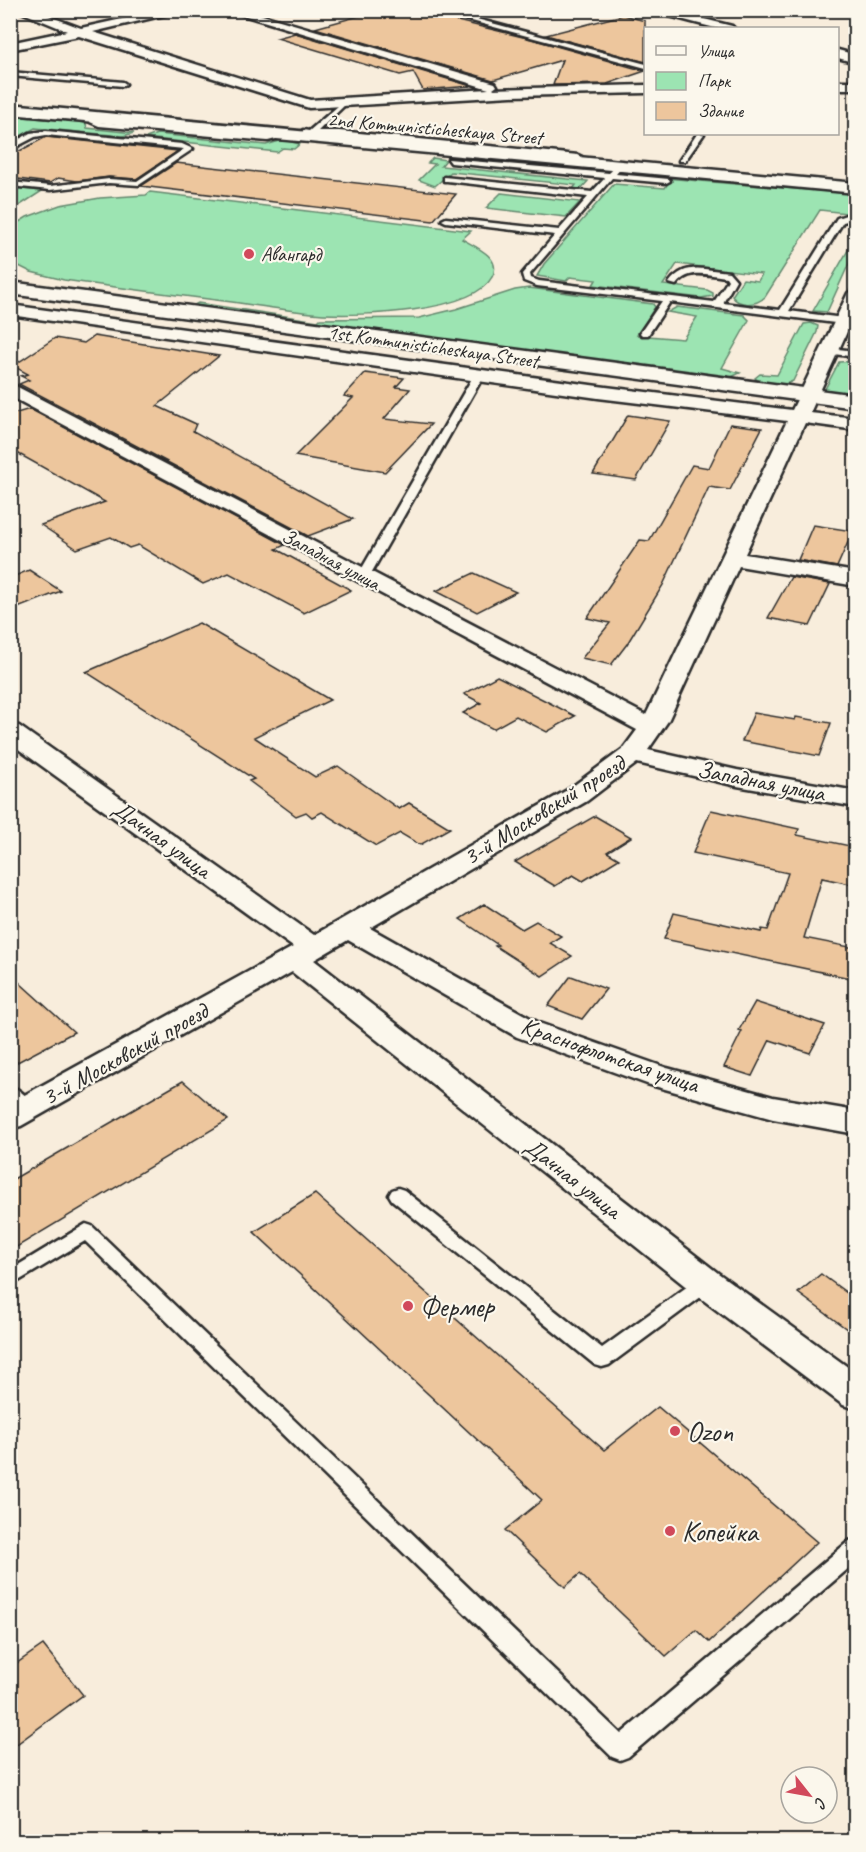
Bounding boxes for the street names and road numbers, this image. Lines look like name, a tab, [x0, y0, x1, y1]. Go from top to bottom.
street label: 2nd Kommunisticheskaya Street	[327, 107, 547, 151]
street label: 1st Kommunisticheskaya Street	[326, 319, 543, 374]
street label: Западная улица	[277, 523, 385, 596]
street label: 3-й Московский проезд	[458, 747, 632, 872]
street label: Западная улица	[695, 754, 829, 808]
street label: Дачная улица	[107, 793, 219, 886]
street label: 3-й Московский проезд	[37, 995, 215, 1112]
street label: Краснофлотская улица	[517, 1011, 704, 1100]
street label: Дачная улица	[519, 1131, 629, 1226]

